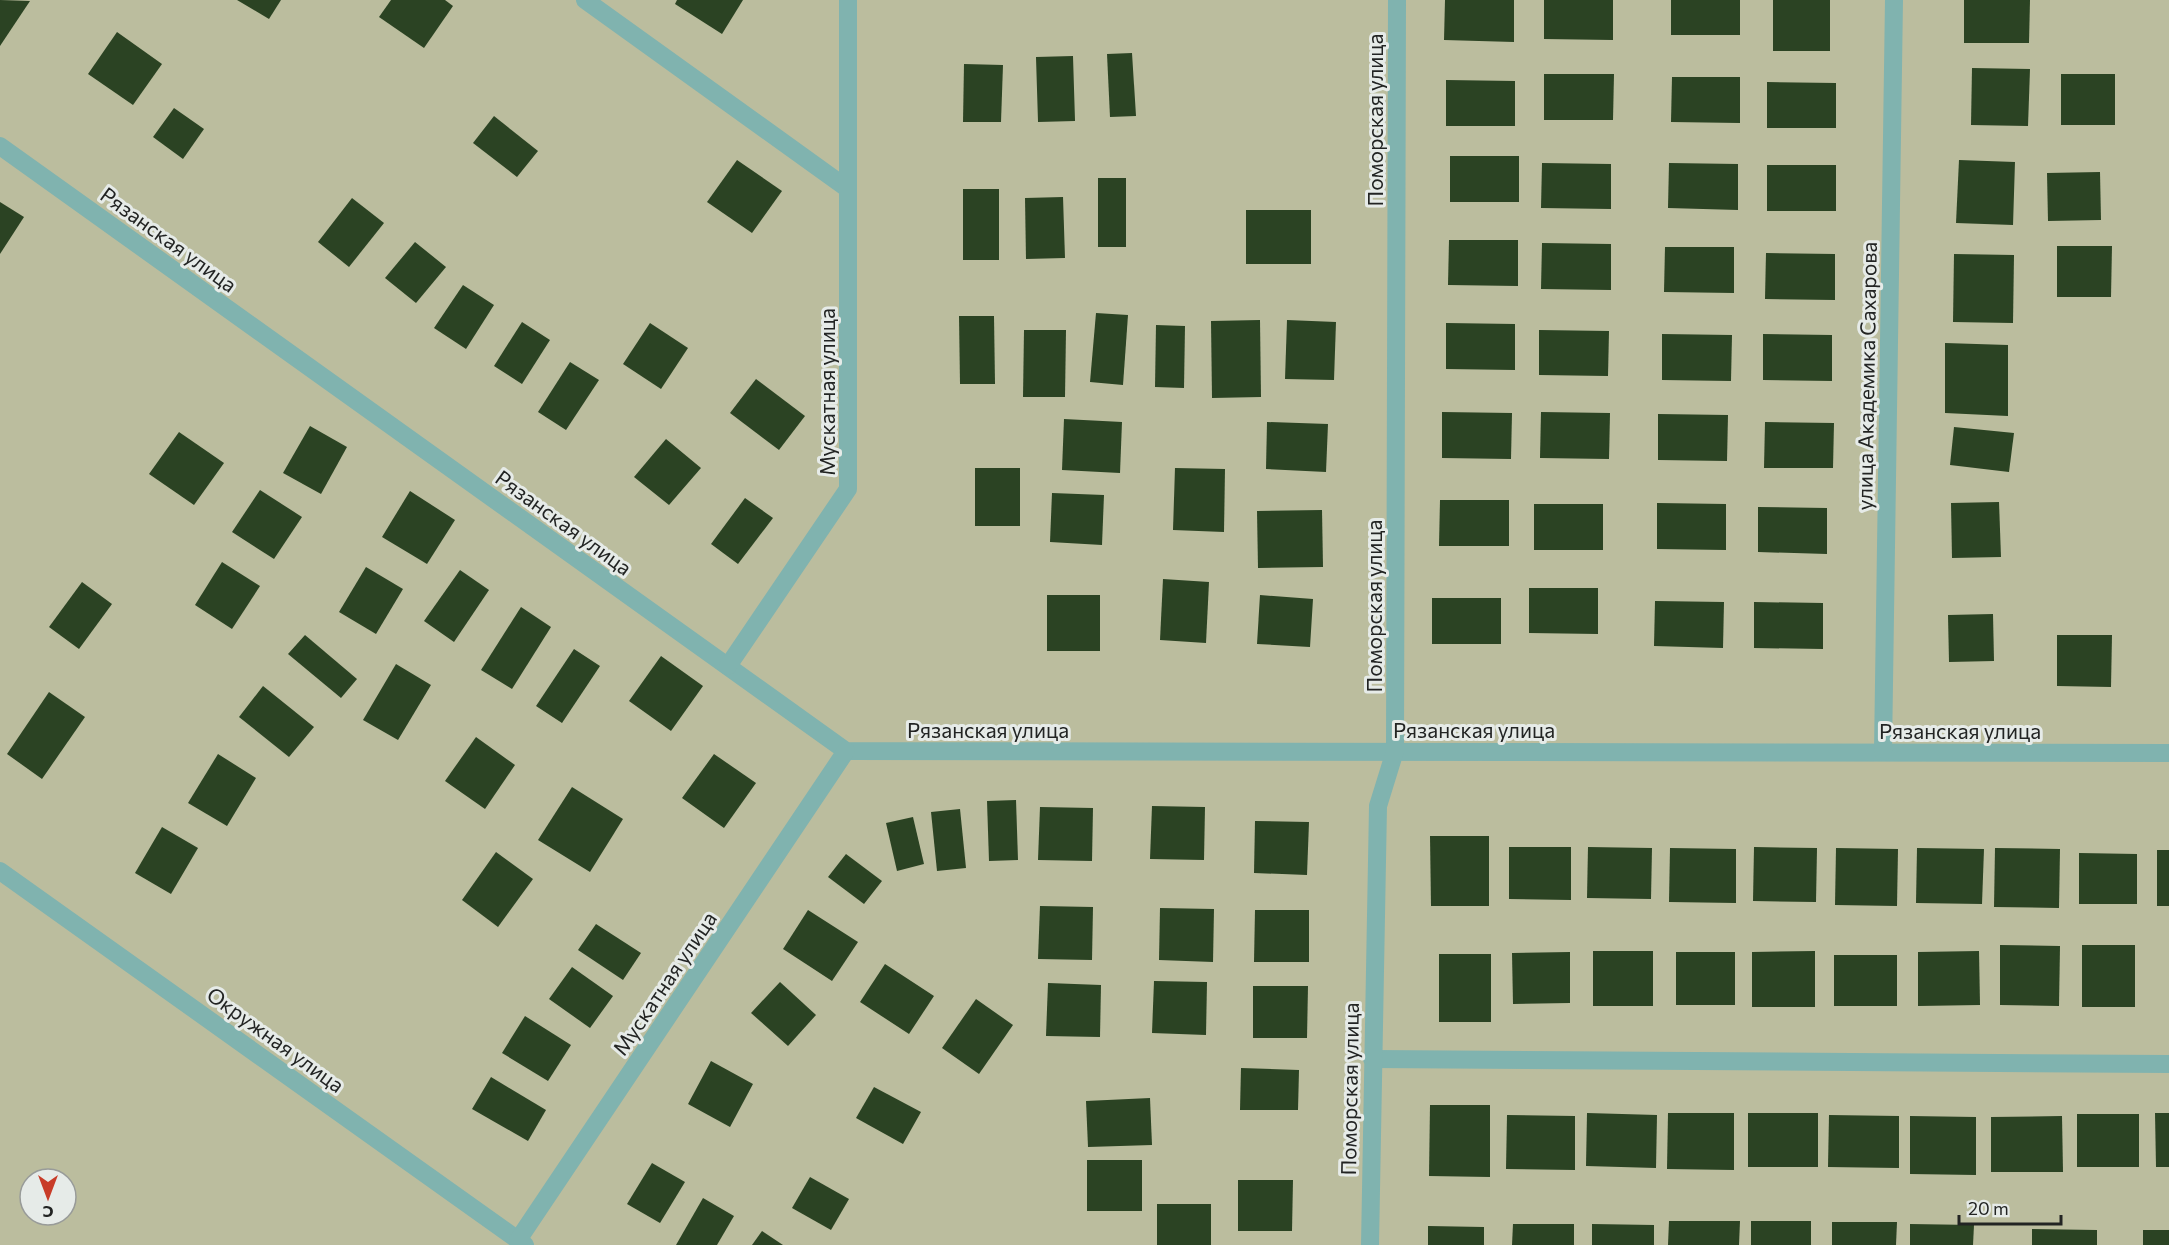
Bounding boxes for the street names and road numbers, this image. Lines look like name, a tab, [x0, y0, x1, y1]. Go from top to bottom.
street label: Поморская улица	[1362, 34, 1387, 206]
street label: Рязанская улица	[96, 181, 242, 297]
street label: улица Академика Сахарова	[1851, 241, 1881, 511]
street label: Мускатная улица	[814, 308, 839, 476]
street label: Рязанская улица	[491, 464, 637, 580]
street label: Поморская улица	[1361, 520, 1386, 692]
street label: Рязанская улица	[907, 717, 1069, 742]
street label: Рязанская улица	[1393, 717, 1555, 742]
street label: Рязанская улица	[1879, 718, 2041, 743]
street label: Мускатная улица	[607, 907, 721, 1059]
street label: Окружная улица	[203, 981, 349, 1097]
street label: Поморская улица	[1335, 1002, 1363, 1176]

